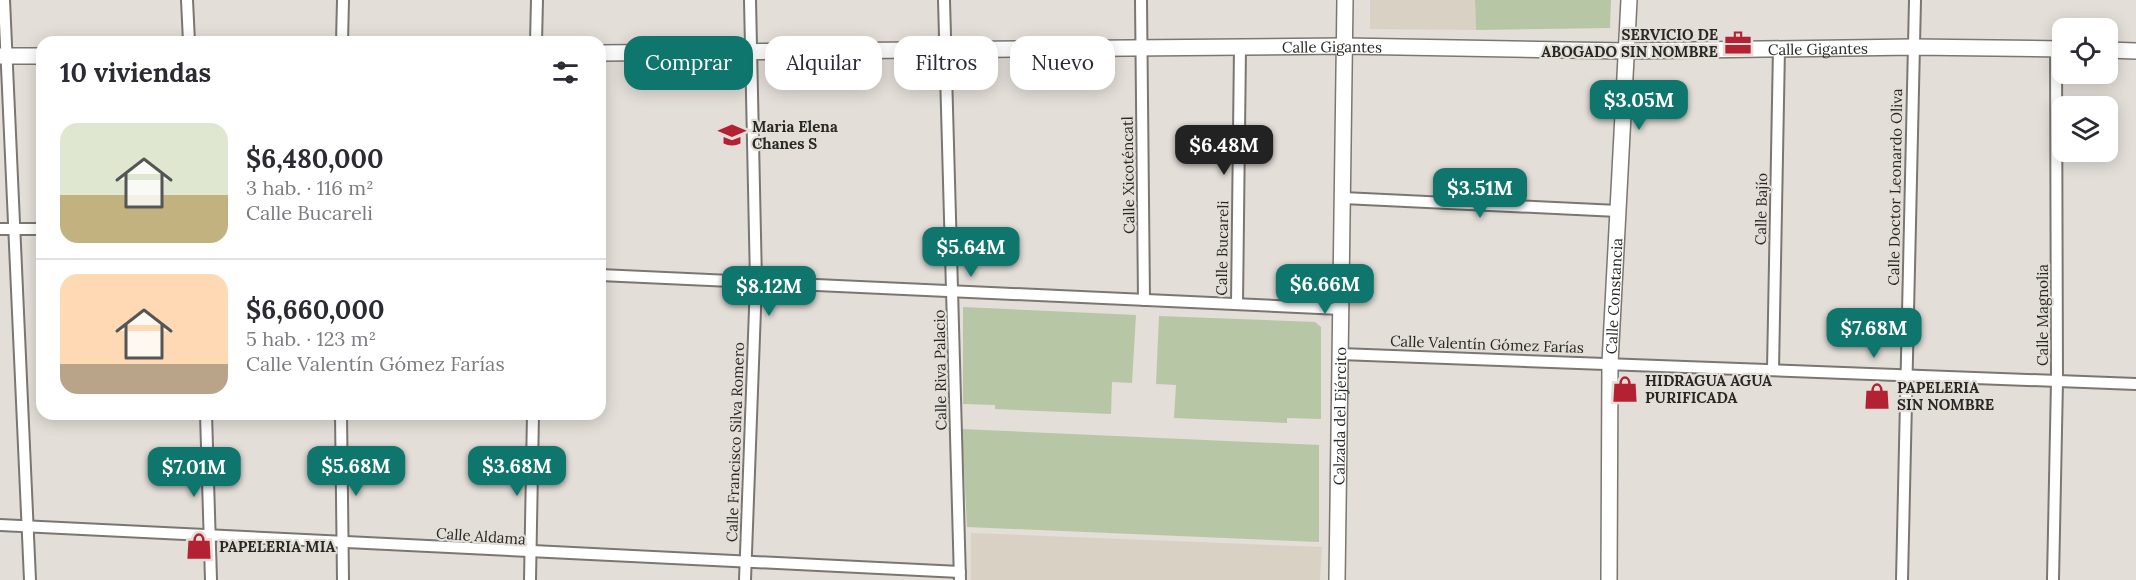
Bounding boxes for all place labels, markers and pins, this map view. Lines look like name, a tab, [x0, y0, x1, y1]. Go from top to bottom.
place label: SERVICIO DE ABOGADO SIN NOMBRE	[1541, 25, 1718, 61]
office icon: SERVICIO DE ABOGADO SIN NOMBRE	[1723, 28, 1753, 58]
pin: $3.05M	[1590, 80, 1688, 131]
place label: Maria Elena Chanes S	[752, 117, 838, 153]
school or university icon: Maria Elena Chanes S	[717, 120, 747, 150]
pin: $6.48M	[1175, 125, 1273, 176]
pin: $3.51M	[1431, 168, 1529, 219]
pin: $5.64M	[922, 227, 1020, 278]
pin: $6.66M	[1276, 264, 1374, 315]
pin: $8.12M	[720, 266, 818, 317]
pin: $7.68M	[1825, 308, 1923, 359]
place label: HIDRAGUA AGUA PURIFICADA	[1645, 371, 1772, 407]
shop icon: HIDRAGUA AGUA PURIFICADA	[1610, 374, 1640, 404]
place label: PAPELERIA SIN NOMBRE	[1897, 378, 1994, 414]
shop icon: PAPELERIA SIN NOMBRE	[1862, 381, 1892, 411]
pin: $5.68M	[307, 446, 405, 497]
pin: $3.68M	[468, 446, 566, 497]
pin: $7.01M	[145, 447, 243, 498]
shop icon: PAPELERIA MIA	[184, 531, 214, 561]
place label: PAPELERIA MIA	[219, 537, 336, 556]

